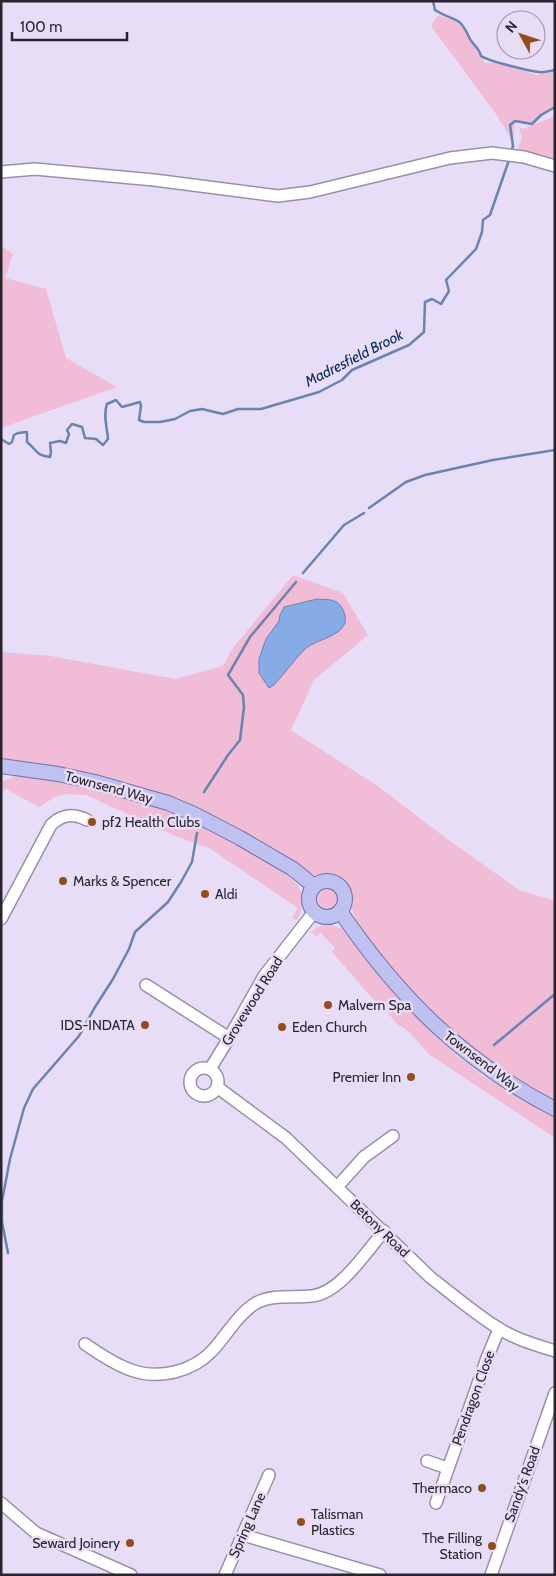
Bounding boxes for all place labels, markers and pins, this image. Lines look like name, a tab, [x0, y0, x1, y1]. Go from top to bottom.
place label: pf2 Health Clubs	[102, 813, 200, 831]
marker: pf2 Health Clubs	[86, 816, 98, 828]
place label: Marks & Spencer	[73, 872, 172, 890]
marker: Marks & Spencer	[57, 875, 69, 887]
place label: Aldi	[215, 885, 238, 903]
marker: Aldi	[199, 888, 211, 900]
place label: Malvern Spa	[338, 996, 411, 1014]
marker: Malvern Spa	[322, 999, 334, 1011]
place label: IDS-INDATA	[61, 1016, 135, 1034]
place label: Eden Church	[292, 1018, 367, 1036]
marker: IDS-INDATA	[139, 1019, 151, 1031]
marker: Eden Church	[276, 1021, 288, 1033]
place label: Premier Inn	[333, 1068, 401, 1086]
marker: Premier Inn	[405, 1071, 417, 1083]
place label: Thermaco	[412, 1479, 472, 1497]
marker: Thermaco	[476, 1482, 488, 1494]
place label: Talisman Plastics	[311, 1505, 363, 1539]
marker: Talisman Plastics	[295, 1516, 307, 1528]
place label: The Filling Station	[422, 1529, 483, 1563]
place label: Seward Joinery	[32, 1534, 120, 1552]
marker: Seward Joinery	[124, 1537, 136, 1549]
marker: The Filling Station	[486, 1540, 498, 1552]

